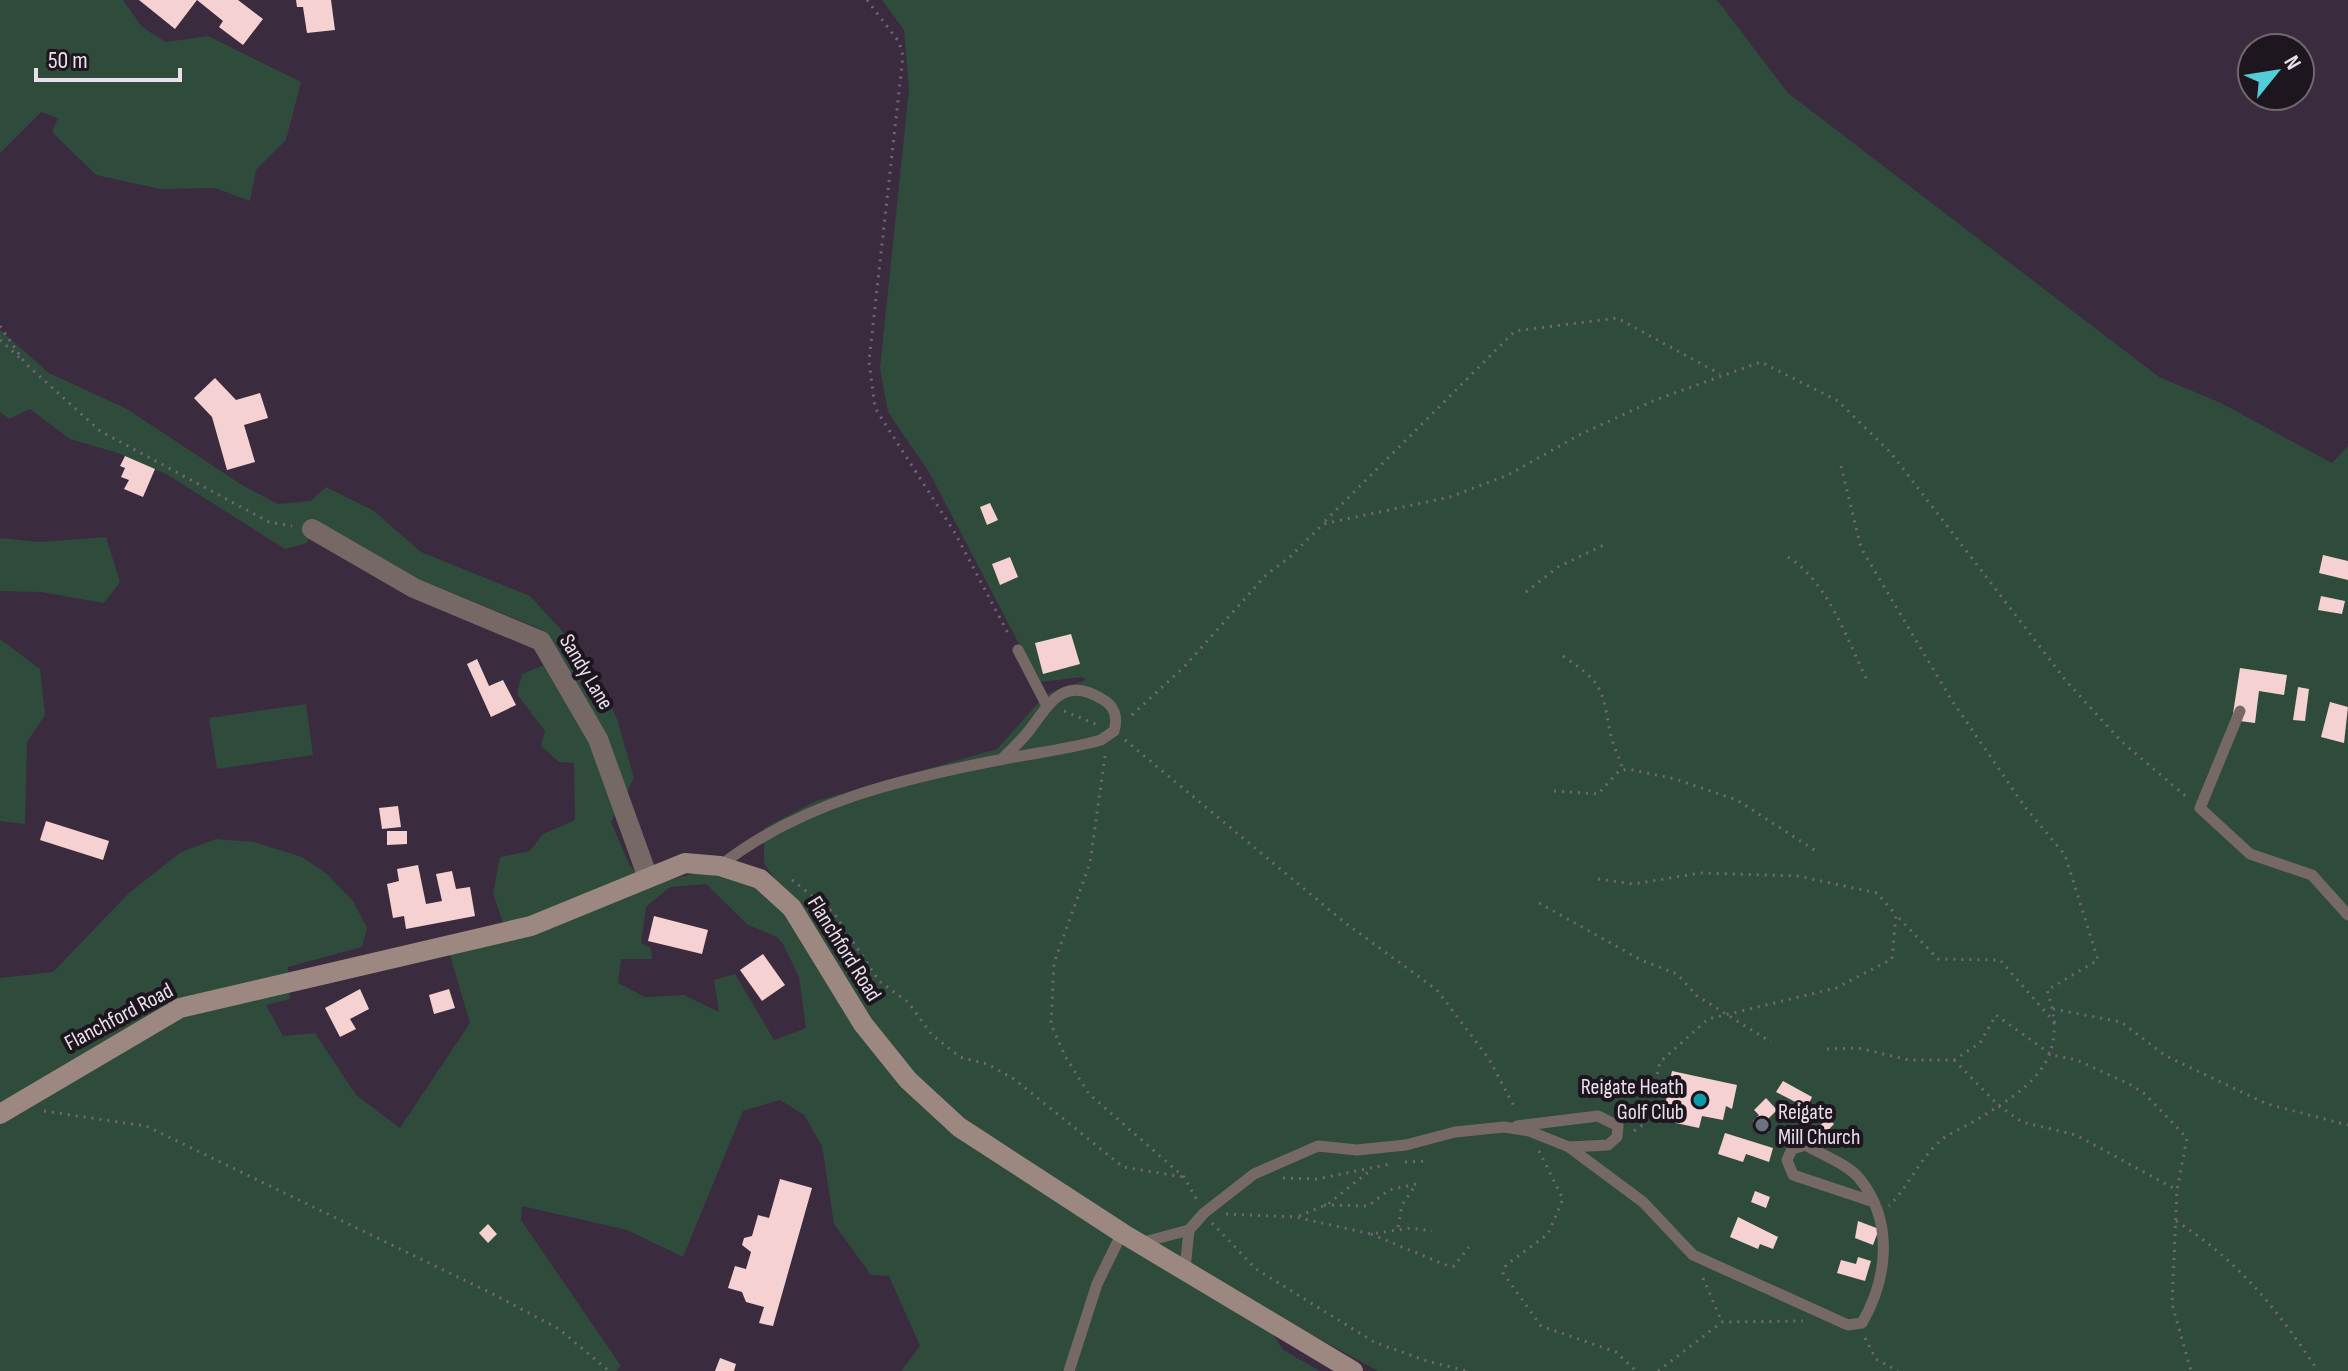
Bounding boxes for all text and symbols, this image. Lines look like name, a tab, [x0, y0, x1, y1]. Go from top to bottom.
scale bar	[36, 32, 180, 82]
north arrow	[2236, 32, 2316, 112]
text: 50 m	[48, 46, 88, 75]
text: N	[2277, 51, 2307, 75]
street label: Sandy Lane	[553, 629, 619, 715]
street label: Flanchford Road	[801, 891, 887, 1007]
street label: Flanchford Road	[60, 977, 178, 1057]
place label: Reigate Heath Golf Club	[1581, 1074, 1684, 1126]
marker: Reigate Heath Golf Club	[1691, 1091, 1709, 1109]
place label: Reigate Mill Church	[1778, 1099, 1860, 1151]
marker: Reigate Mill Church	[1753, 1116, 1771, 1134]

